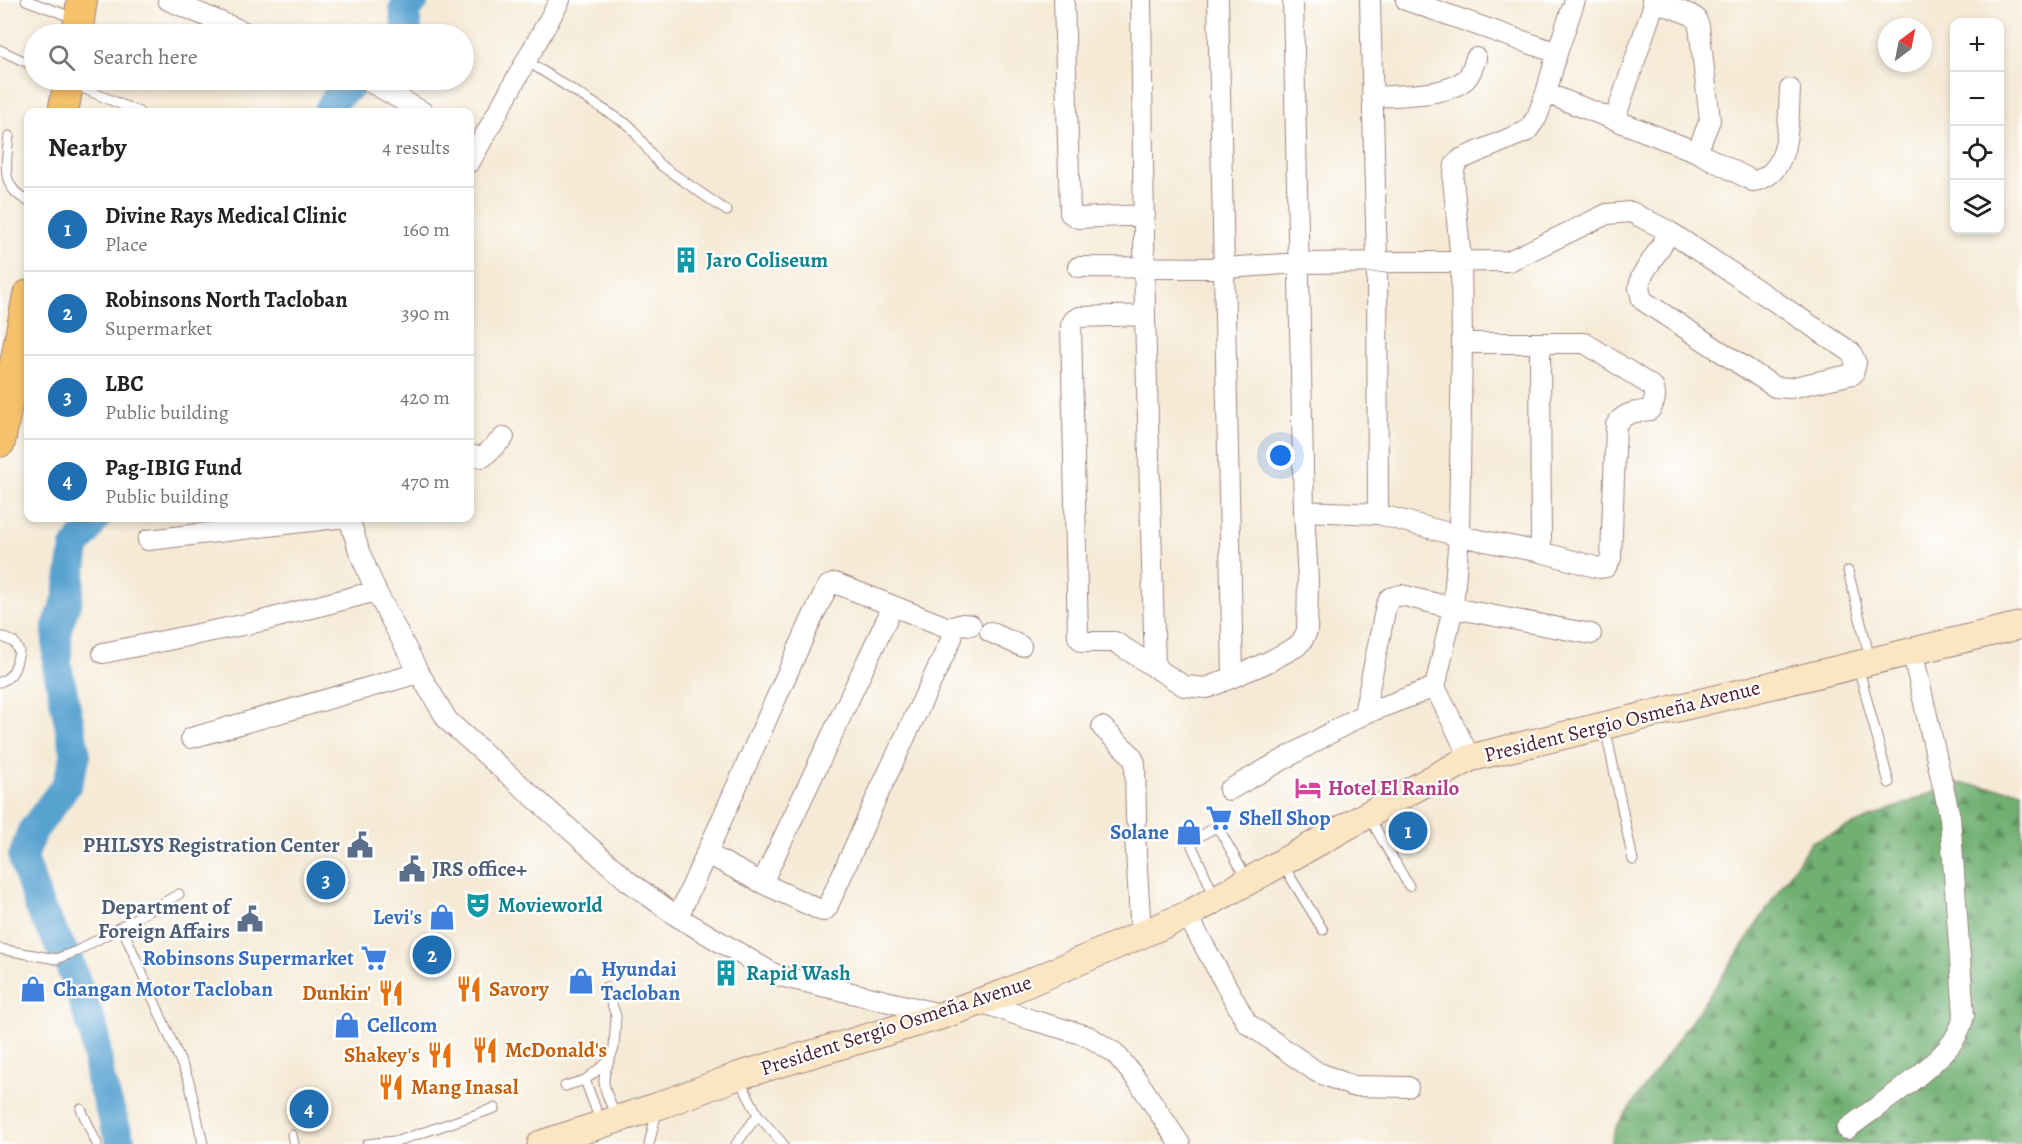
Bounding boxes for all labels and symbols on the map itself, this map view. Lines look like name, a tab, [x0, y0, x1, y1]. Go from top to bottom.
north arrow	[1878, 18, 1932, 72]
building icon: Jaro Coliseum	[671, 245, 701, 275]
place label: Jaro Coliseum	[706, 246, 828, 274]
your location	[1266, 441, 1295, 470]
street label: President Sergio Osmeña Avenue	[1481, 673, 1763, 769]
hotel icon: Hotel El Ranilo	[1293, 773, 1323, 803]
place label: Hotel El Ranilo	[1328, 774, 1459, 802]
supermarket icon: Shell Shop	[1204, 803, 1234, 833]
place label: Shell Shop	[1239, 804, 1331, 832]
pin: 1	[1388, 808, 1428, 854]
shop icon: Solane	[1174, 817, 1204, 847]
place label: Solane	[1110, 818, 1169, 846]
public building icon: PHILSYS Registration Center	[345, 830, 375, 860]
place label: PHILSYS Registration Center	[83, 831, 340, 859]
public building icon: JRS office+	[397, 854, 427, 884]
place label: JRS office+	[432, 855, 527, 883]
pin: 3	[306, 858, 346, 902]
theatre icon: Movieworld	[463, 890, 493, 920]
place label: Movieworld	[498, 891, 604, 919]
place label: Department of Foreign Affairs	[98, 893, 233, 945]
shop icon: Levi's	[427, 902, 457, 932]
place label: Levi's	[373, 903, 422, 931]
public building icon: Department of Foreign Affairs	[235, 904, 265, 934]
pin: 2	[412, 932, 452, 978]
supermarket icon: Robinsons Supermarket	[359, 943, 389, 973]
place label: Robinsons Supermarket	[142, 944, 354, 972]
place label: Hyundai Tacloban	[601, 955, 681, 1007]
building icon: Rapid Wash	[711, 958, 741, 988]
place label: Rapid Wash	[746, 959, 851, 987]
shop icon: Hyundai Tacloban	[566, 966, 596, 996]
street label: President Sergio Osmeña Avenue	[757, 968, 1035, 1082]
shop icon: Changan Motor Tacloban	[18, 974, 48, 1004]
restaurant icon: Savory	[454, 974, 484, 1004]
place label: Changan Motor Tacloban	[53, 975, 273, 1003]
place label: Savory	[489, 975, 550, 1003]
restaurant icon: Dunkin'	[376, 978, 406, 1008]
place label: Dunkin'	[302, 979, 371, 1007]
shop icon: Cellcom	[332, 1010, 362, 1040]
place label: Cellcom	[367, 1011, 438, 1039]
restaurant icon: McDonald's	[470, 1035, 500, 1065]
place label: McDonald's	[505, 1036, 607, 1064]
restaurant icon: Shakey's	[425, 1040, 455, 1070]
place label: Shakey's	[344, 1041, 420, 1069]
restaurant icon: Mang Inasal	[376, 1072, 406, 1102]
place label: Mang Inasal	[411, 1073, 519, 1101]
pin: 4	[290, 1086, 328, 1132]

